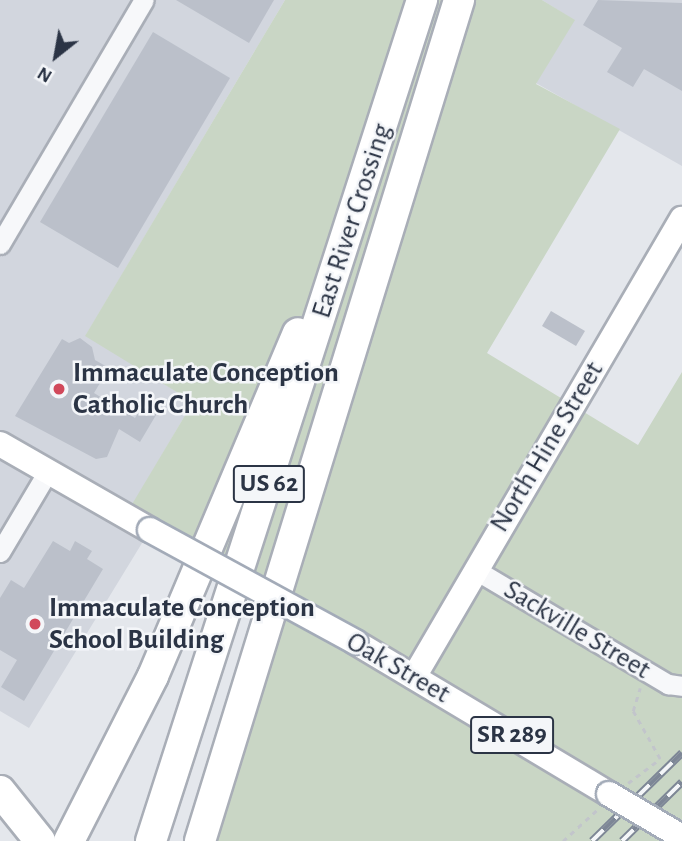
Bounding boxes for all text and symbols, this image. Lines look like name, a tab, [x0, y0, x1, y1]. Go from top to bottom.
north arrow	[21, 21, 91, 91]
text: N	[34, 63, 55, 86]
street label: East River Crossing	[305, 120, 399, 322]
place label: Immaculate Conception Catholic Church	[73, 356, 339, 422]
street label: North Hine Street	[483, 356, 611, 538]
marker: Immaculate Conception Catholic Church	[51, 381, 67, 397]
road number: US 62	[232, 462, 306, 506]
street label: Sackville Street	[498, 573, 656, 687]
place label: Immaculate Conception School Building	[49, 591, 315, 657]
marker: Immaculate Conception School Building	[27, 616, 43, 632]
street label: Oak Street	[340, 625, 456, 711]
road number: SR 289	[470, 712, 554, 758]

